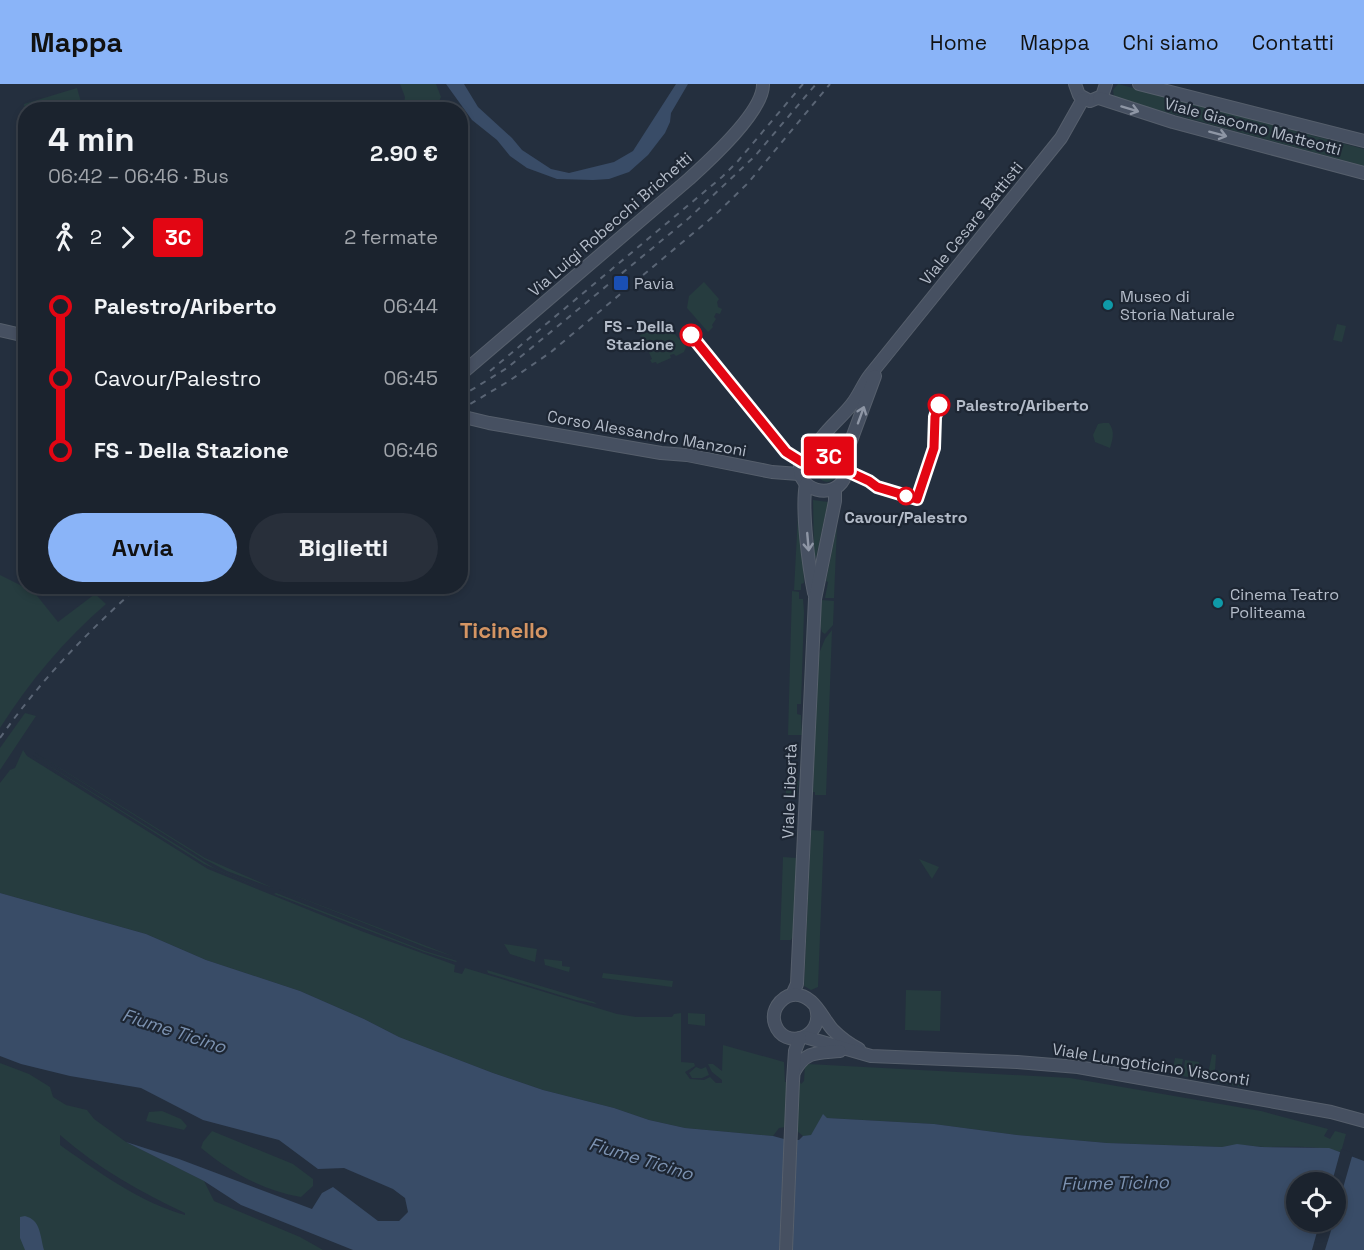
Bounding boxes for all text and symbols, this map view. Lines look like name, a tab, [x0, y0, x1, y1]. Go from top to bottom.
text: Mappa	[30, 24, 123, 60]
text: Home	[930, 29, 987, 56]
text: Mappa	[1020, 29, 1089, 56]
text: Chi siamo	[1122, 29, 1219, 56]
text: Contatti	[1252, 29, 1334, 56]
street label: Viale Giacomo Matteotti	[1162, 93, 1344, 160]
one-way arrow	[1120, 104, 1139, 115]
text: 4 min	[48, 119, 135, 161]
one-way arrow	[1208, 129, 1227, 140]
text: 2.90 €	[370, 139, 438, 167]
street label: Via Luigi Robecchi Brichetti	[524, 147, 697, 301]
street label: Viale Cesare Battisti	[915, 157, 1028, 289]
text: 06:42 – 06:46 · Bus	[48, 163, 229, 189]
icon: walk	[48, 221, 81, 254]
icon: forward	[111, 221, 144, 254]
text: 2	[90, 224, 102, 250]
text: 3C	[165, 224, 191, 251]
text: 2 fermate	[344, 224, 438, 250]
place label: Pavia	[634, 273, 674, 294]
marker: Pavia	[612, 274, 630, 292]
place label: Museo di Storia Naturale	[1120, 286, 1235, 325]
text: Palestro/Ariberto	[94, 292, 277, 320]
text: 06:44	[383, 293, 438, 319]
marker: Museo di Storia Naturale	[1101, 298, 1115, 312]
place label: FS - Della Stazione	[604, 316, 674, 355]
marker: FS - Della Stazione	[680, 324, 702, 346]
text: Cavour/Palestro	[94, 364, 261, 392]
text: 06:45	[383, 365, 438, 391]
marker: Palestro/Ariberto	[928, 394, 950, 416]
place label: Palestro/Ariberto	[956, 395, 1089, 416]
street label: Corso Alessandro Manzoni	[546, 406, 748, 461]
one-way arrow	[857, 406, 868, 425]
text: FS - Della Stazione	[94, 436, 289, 464]
line badge: 3C	[802, 436, 856, 476]
text: 06:46	[383, 437, 438, 463]
text: 3C	[816, 443, 842, 470]
marker: Cavour/Palestro	[897, 487, 915, 505]
place label: Cavour/Palestro	[845, 507, 968, 528]
button: Avvia	[48, 513, 237, 582]
button: Biglietti	[249, 513, 438, 582]
one-way arrow	[803, 532, 814, 551]
place label: Cinema Teatro Politeama	[1230, 584, 1339, 623]
marker: Cinema Teatro Politeama	[1211, 596, 1225, 610]
district label: Ticinello	[460, 616, 548, 644]
street label: Viale Libertà	[777, 743, 802, 839]
water label: Fiume Ticino	[119, 1003, 230, 1058]
street label: Viale Lungoticino Visconti	[1051, 1039, 1251, 1090]
water label: Fiume Ticino	[586, 1132, 697, 1186]
water label: Fiume Ticino	[1061, 1170, 1170, 1195]
map controls	[1286, 1172, 1346, 1232]
button: locate	[1286, 1172, 1346, 1232]

